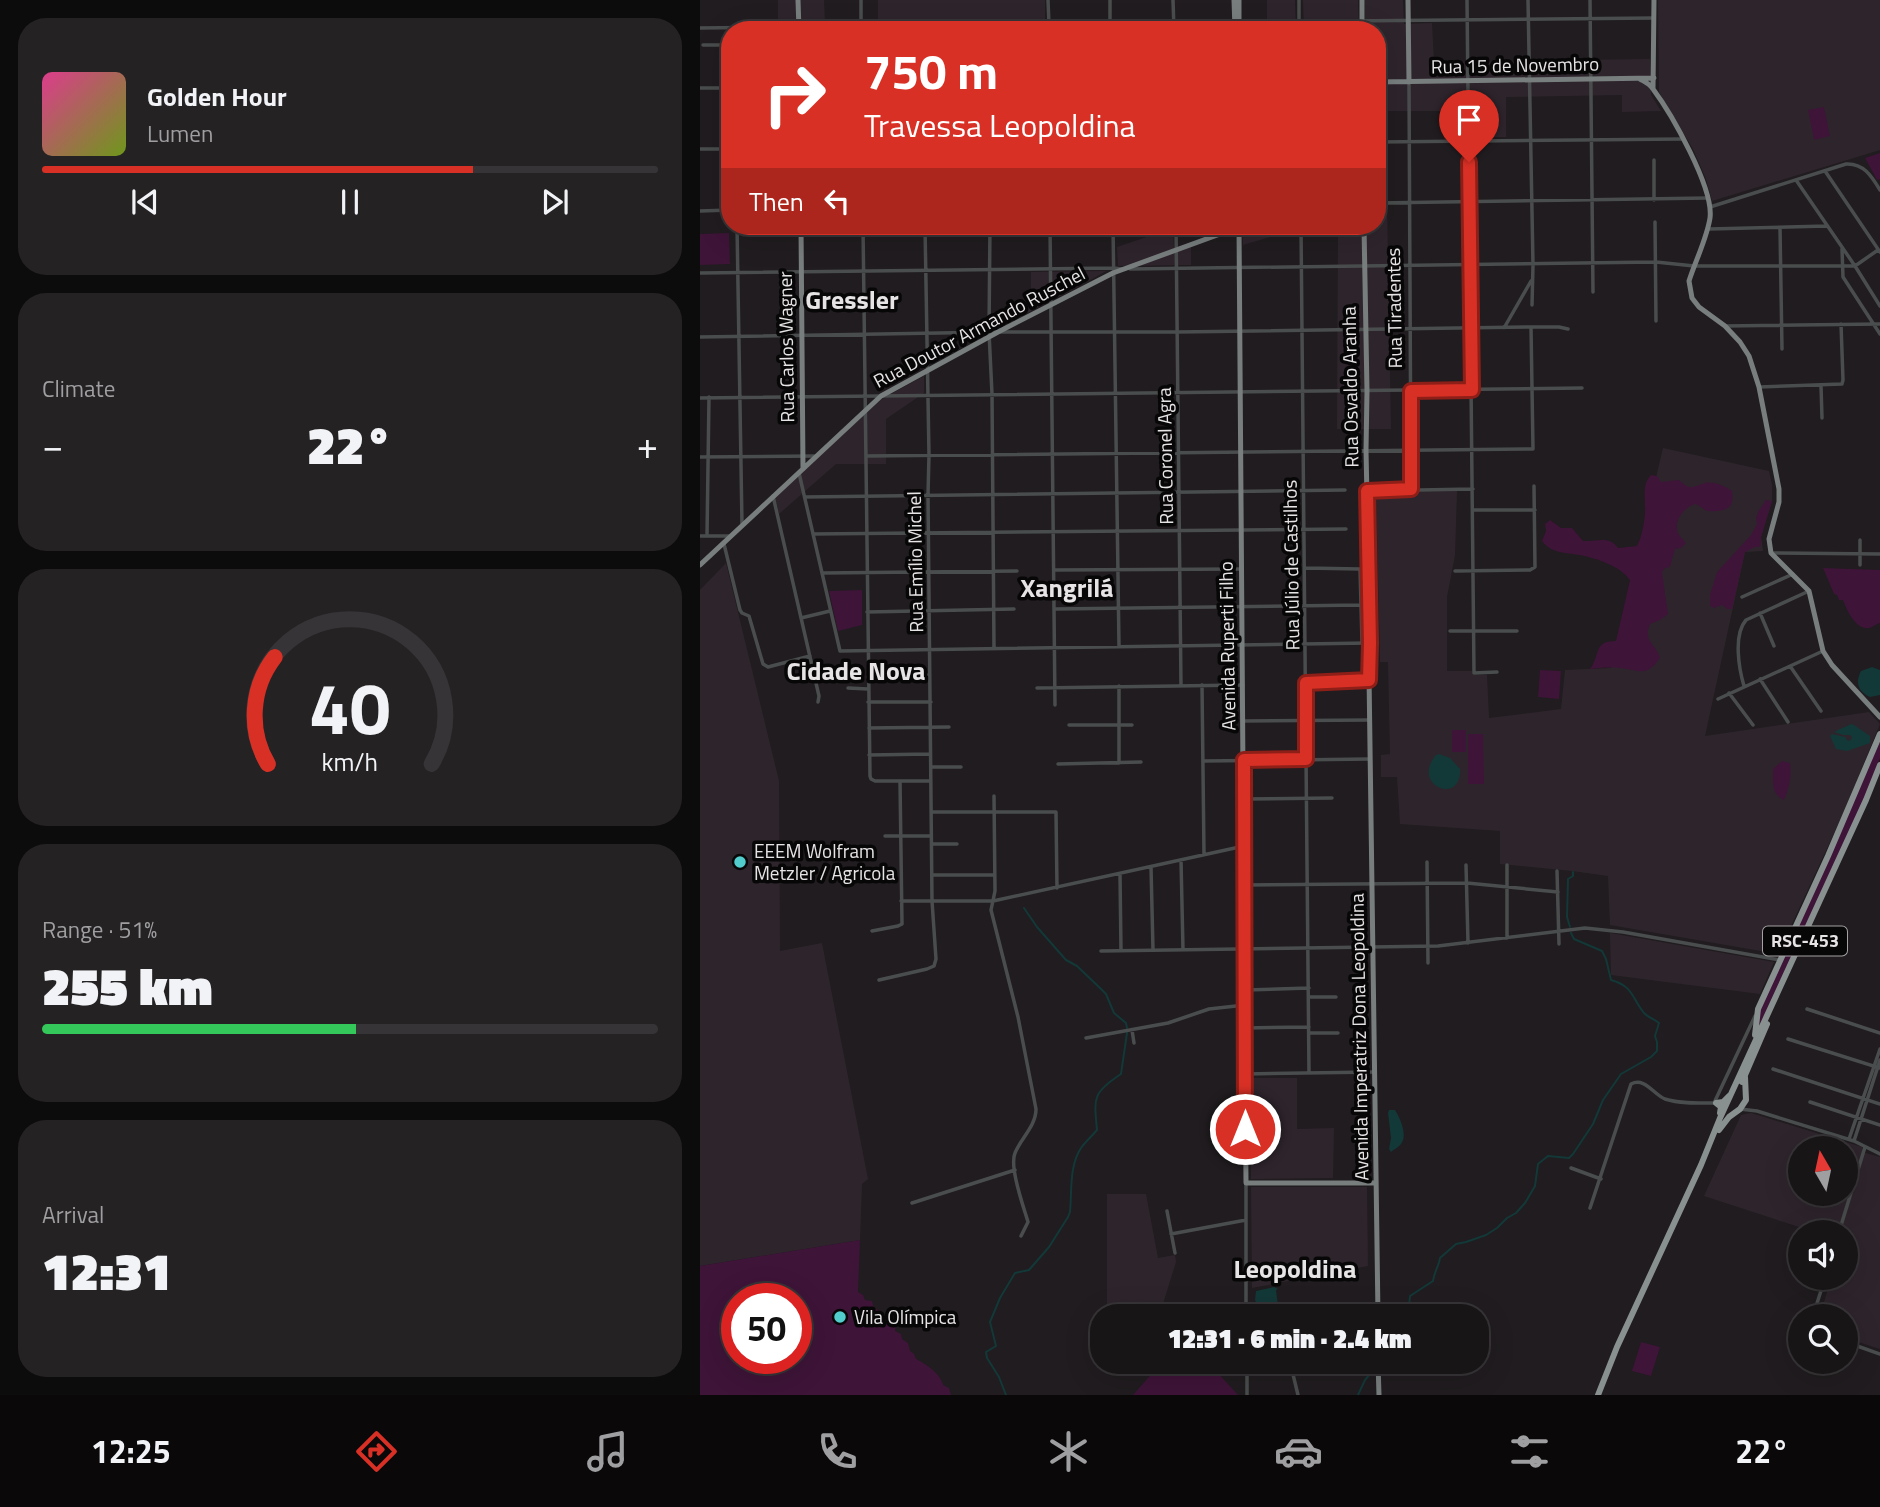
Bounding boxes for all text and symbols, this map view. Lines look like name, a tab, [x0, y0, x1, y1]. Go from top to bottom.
text: 750 m	[864, 33, 998, 108]
icon: right	[749, 49, 840, 140]
street label: Rua 15 de Novembro	[1431, 49, 1599, 80]
text: Golden Hour	[147, 77, 287, 116]
pin	[1439, 90, 1499, 162]
text: Travessa Leopoldina	[864, 101, 1136, 149]
icon: arrive	[1450, 101, 1488, 139]
text: Lumen	[147, 116, 213, 151]
text: Then	[749, 182, 804, 221]
icon: left	[818, 182, 856, 220]
icon: previous	[126, 183, 164, 221]
icon: pause	[331, 183, 369, 221]
icon: next	[536, 183, 574, 221]
street label: Rua Tiradentes	[1378, 247, 1409, 369]
street label: Rua Doutor Armando Ruschel	[868, 258, 1090, 395]
street label: Rua Carlos Wagner	[770, 271, 801, 423]
district label: Gressler	[805, 280, 899, 319]
street label: Rua Osvaldo Aranha	[1334, 306, 1365, 468]
text: Climate	[42, 371, 115, 406]
street label: Rua Coronel Agra	[1149, 387, 1180, 525]
text: 22°	[307, 405, 393, 484]
text: −	[42, 416, 63, 474]
text: +	[637, 416, 658, 474]
street label: Rua Júlio de Castilhos	[1275, 479, 1306, 651]
street label: Rua Emílio Michel	[899, 491, 930, 633]
street label: Avenida Ruperti Filho	[1211, 561, 1242, 731]
district label: Xangrilá	[1021, 568, 1113, 607]
district label: Cidade Nova	[786, 651, 926, 690]
text: 40	[309, 652, 391, 762]
text: km/h	[322, 742, 378, 780]
place label: EEEM Wolfram Metzler / Agricola	[754, 836, 896, 887]
marker: EEEM Wolfram Metzler / Agricola	[732, 854, 748, 870]
street label: Avenida Imperatriz Dona Leopoldina	[1341, 893, 1376, 1181]
text: Range · 51%	[42, 912, 157, 947]
road number: RSC-453	[1763, 926, 1847, 956]
text: 255 km	[42, 946, 213, 1025]
position arrow	[1208, 1092, 1282, 1166]
north arrow	[1788, 1136, 1858, 1206]
map controls	[1788, 1136, 1858, 1374]
text: Arrival	[42, 1197, 104, 1232]
button: sound	[1788, 1220, 1858, 1290]
text: 12:31	[42, 1231, 171, 1310]
district label: Leopoldina	[1233, 1249, 1357, 1288]
speed limit sign: 50	[721, 1283, 812, 1374]
place label: Vila Olímpica	[854, 1302, 957, 1331]
button: search	[1788, 1304, 1858, 1374]
marker: Vila Olímpica	[832, 1309, 848, 1325]
text: 12:31 · 6 min · 2.4 km	[1168, 1319, 1411, 1358]
text: 12:25	[91, 1427, 171, 1475]
icon: directions	[352, 1427, 401, 1476]
icon: music	[583, 1427, 632, 1476]
icon: phone	[813, 1427, 862, 1476]
icon: climate	[1044, 1427, 1093, 1476]
icon: car	[1274, 1427, 1323, 1476]
icon: filters	[1505, 1427, 1554, 1476]
text: 22°	[1735, 1427, 1789, 1475]

